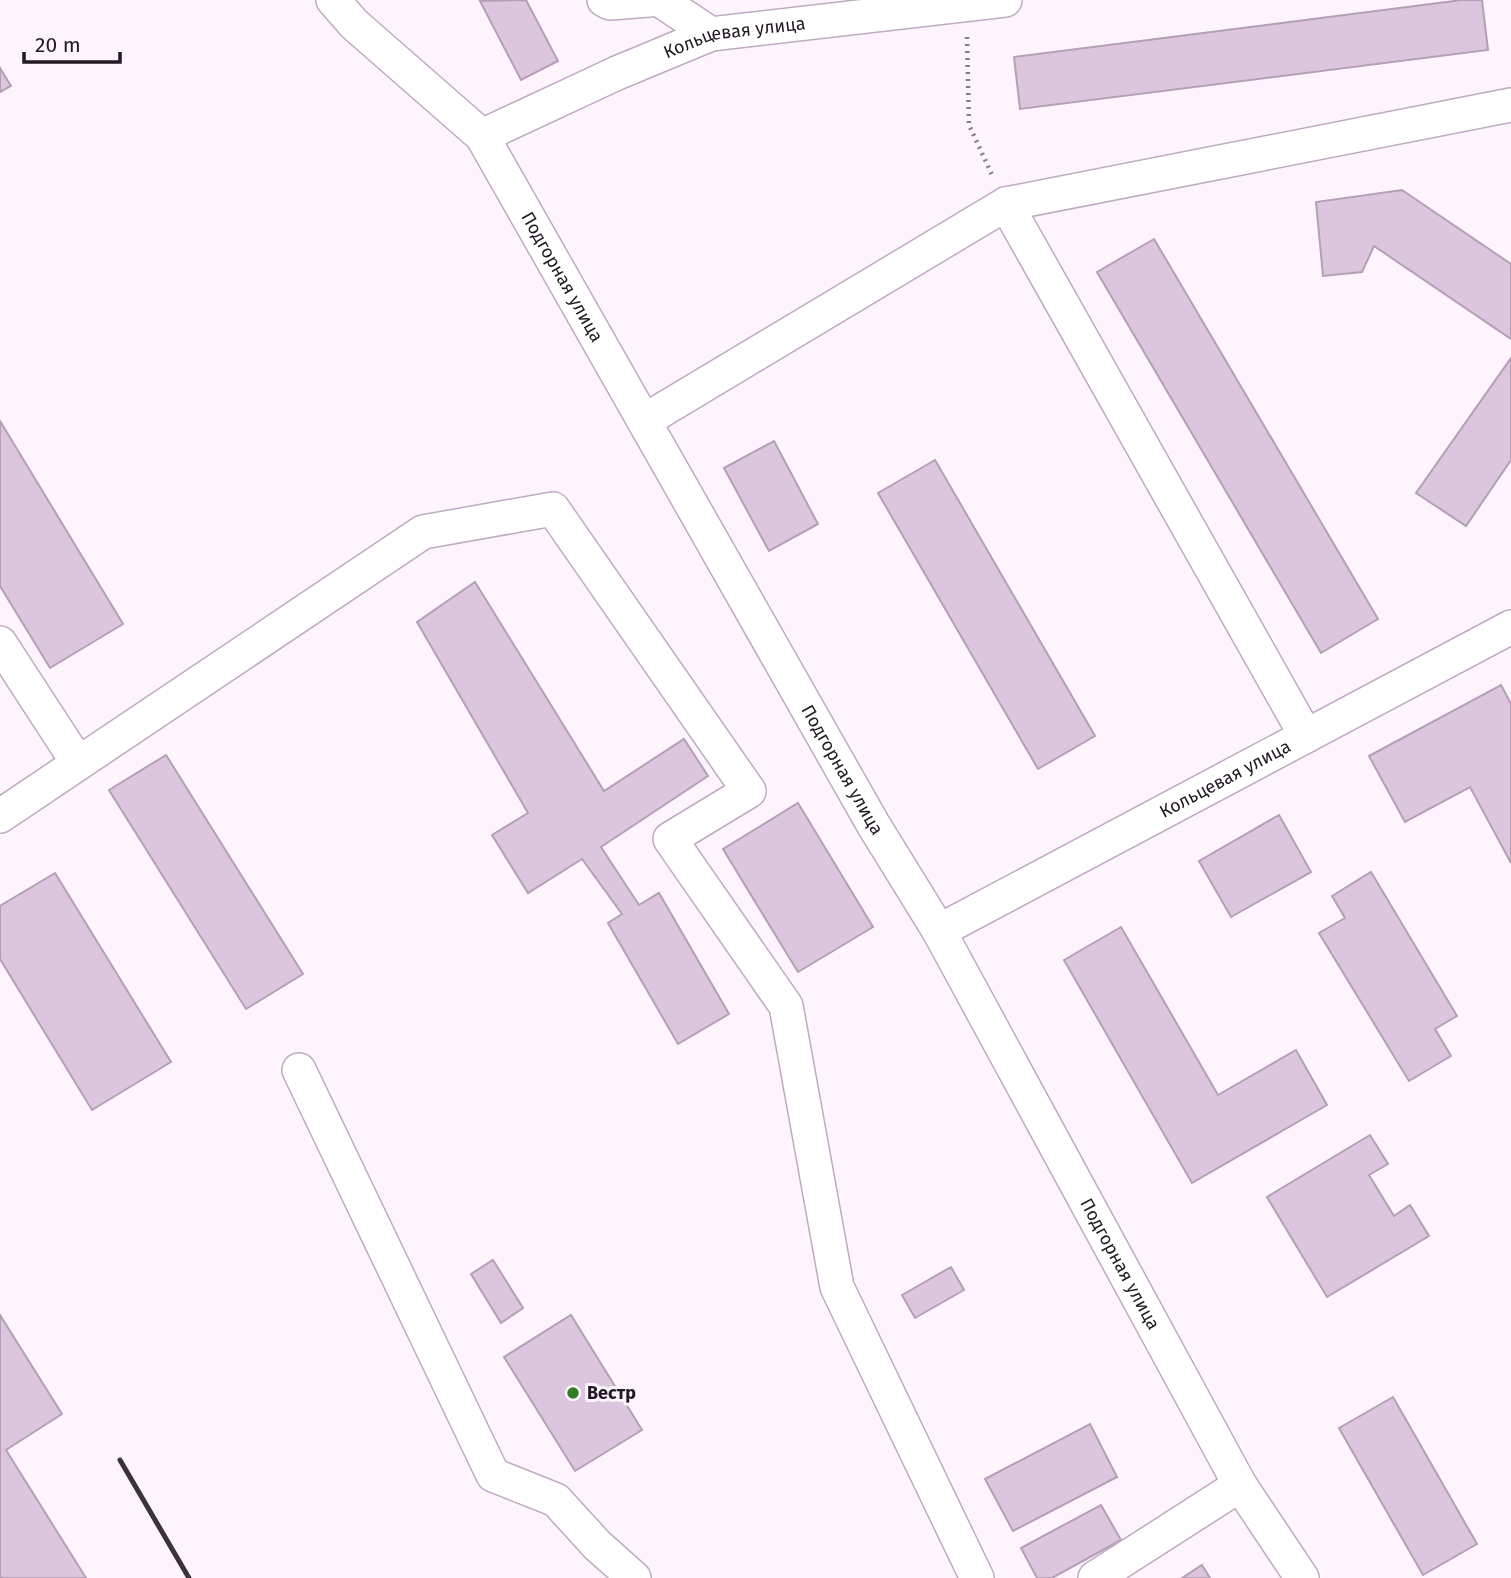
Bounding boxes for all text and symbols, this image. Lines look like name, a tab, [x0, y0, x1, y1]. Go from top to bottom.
street label: Кольцевая улица	[660, 12, 806, 63]
scale bar	[24, 21, 121, 65]
text: 20 m	[35, 32, 81, 58]
street label: Подгорная улица	[516, 208, 608, 346]
street label: Подгорная улица	[796, 701, 888, 839]
street label: Кольцевая улица	[1156, 735, 1294, 823]
street label: Подгорная улица	[1075, 1194, 1165, 1334]
place label: Вестр	[587, 1382, 636, 1404]
marker: Вестр	[565, 1385, 581, 1401]

